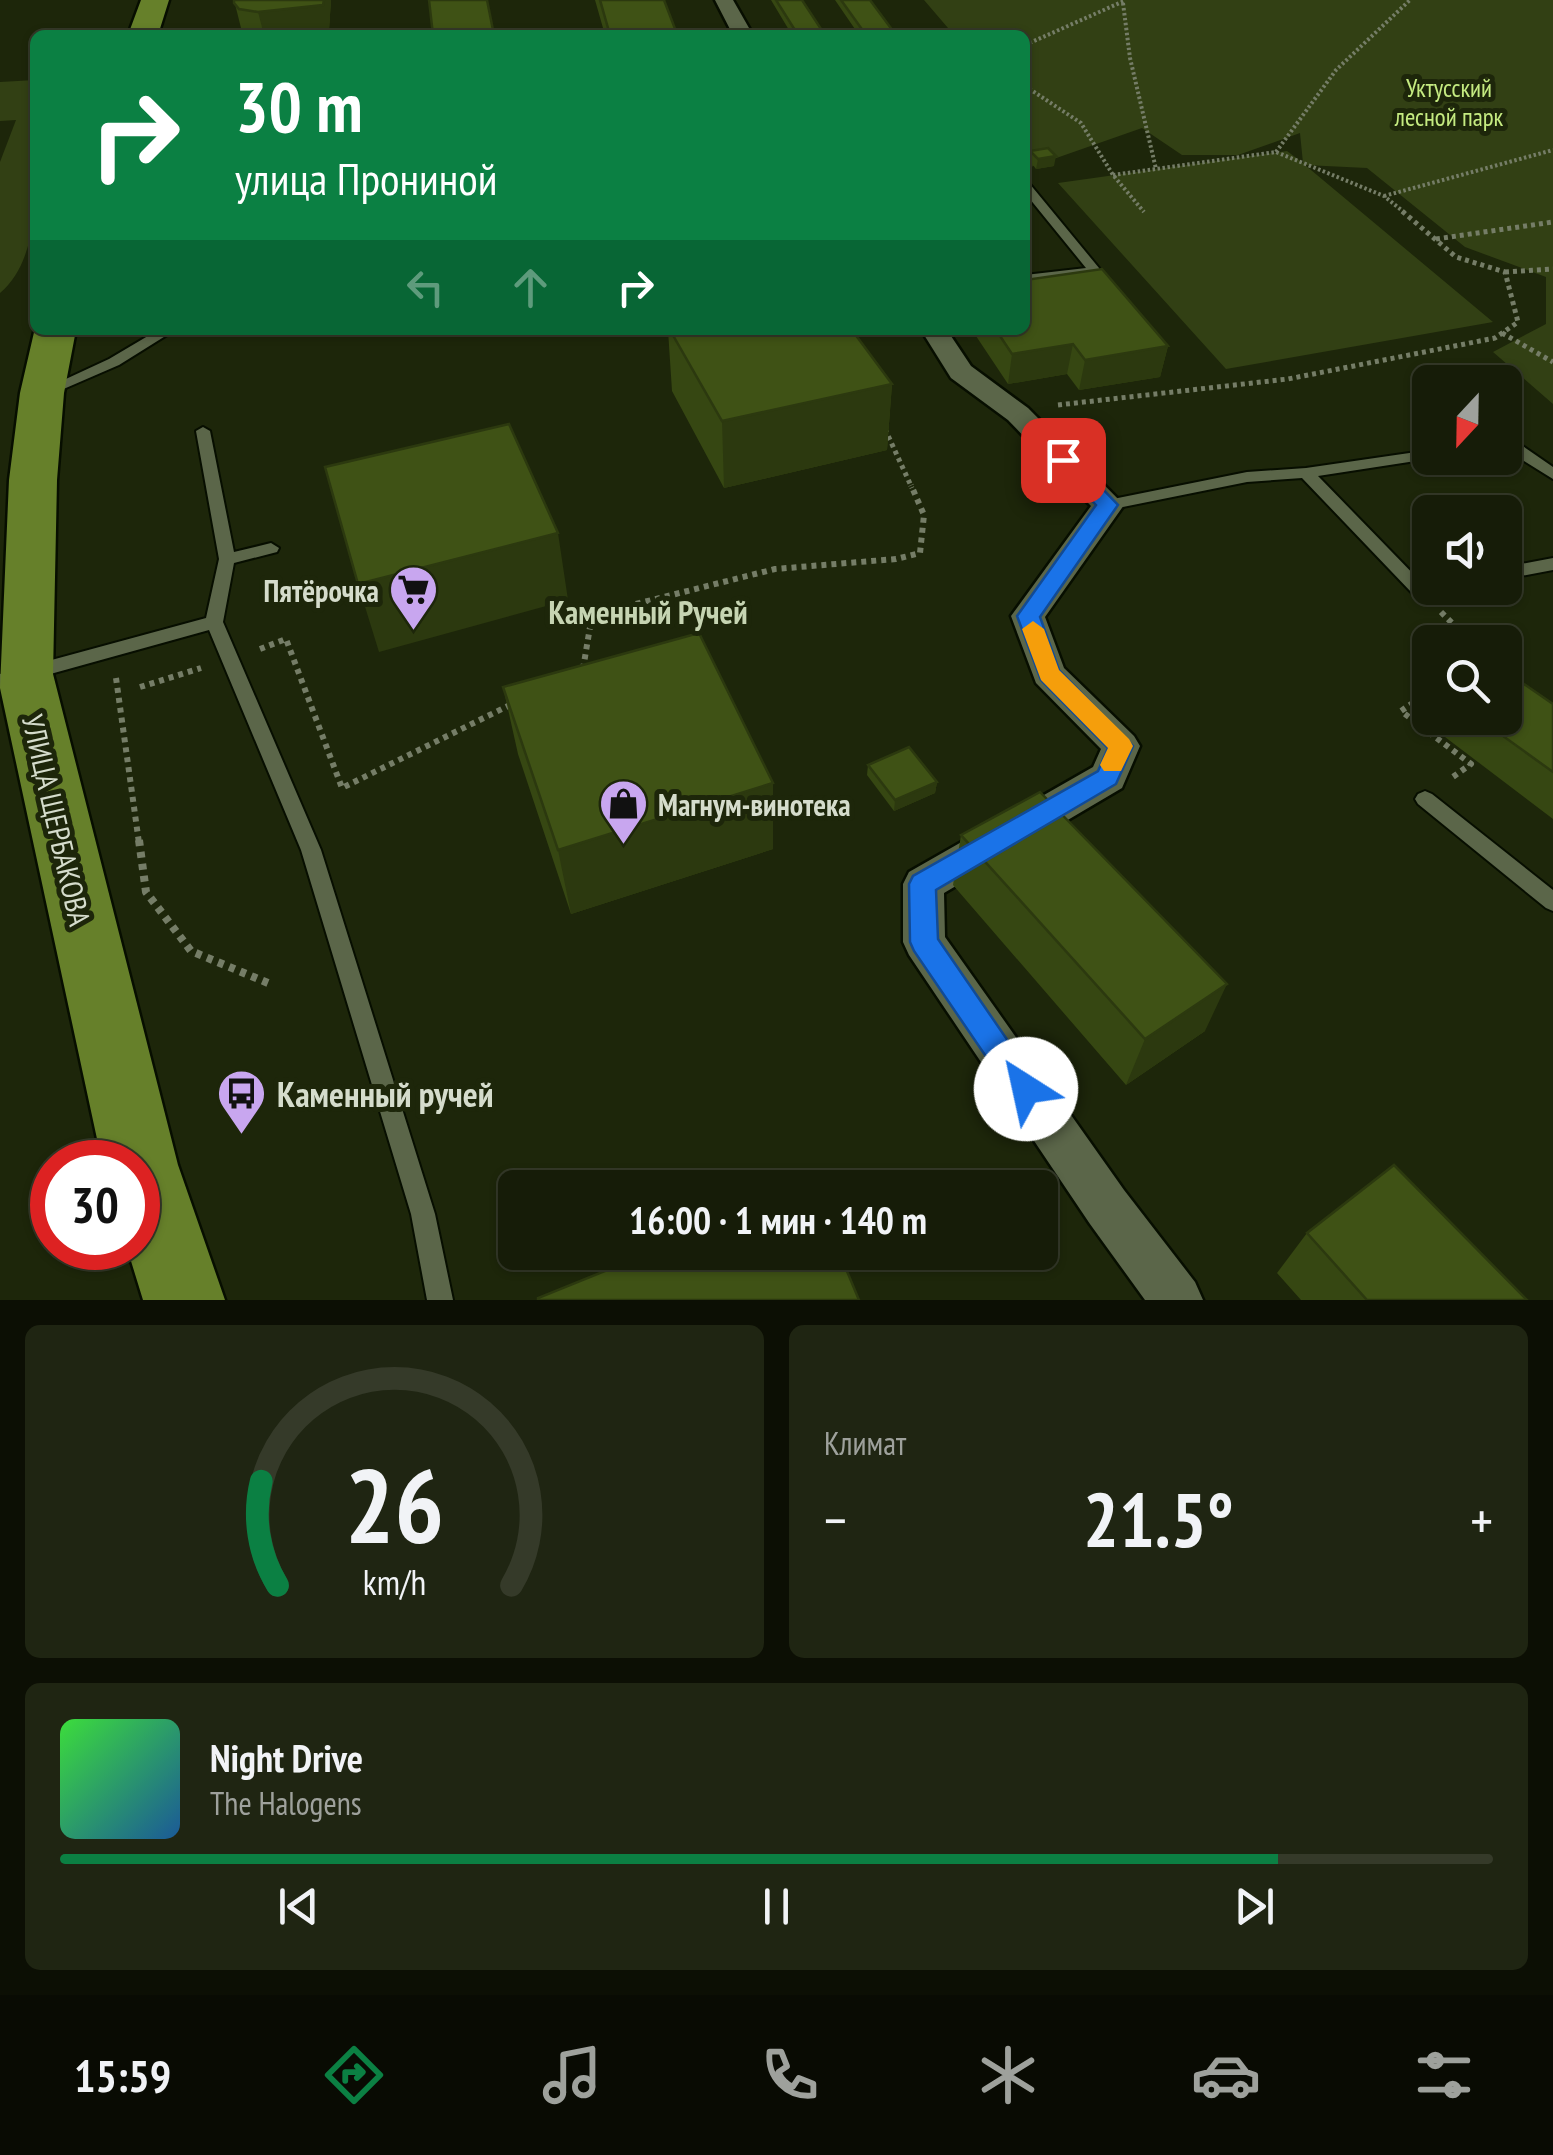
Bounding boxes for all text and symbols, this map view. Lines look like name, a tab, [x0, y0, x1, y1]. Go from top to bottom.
text: 30 m	[235, 61, 363, 151]
icon: right	[70, 70, 200, 200]
park label: Уктусский лесной парк	[1394, 72, 1504, 133]
text: улица Прониной	[235, 149, 498, 207]
icon: left	[398, 260, 453, 315]
icon: ahead	[503, 260, 558, 315]
icon: right	[608, 260, 663, 315]
north arrow	[1412, 365, 1522, 475]
map controls	[1412, 365, 1522, 735]
pin	[1021, 418, 1106, 503]
icon: arrive	[1036, 433, 1091, 488]
button: sound	[1412, 495, 1522, 605]
supermarket icon: Пятёрочка	[388, 564, 440, 632]
place label: Пятёрочка	[264, 571, 379, 610]
district label: Каменный Ручей	[548, 591, 748, 633]
button: search	[1412, 625, 1522, 735]
street label: УЛИЦА ЩЕРБАКОВА	[14, 711, 100, 930]
shop icon: Магнум-винотека	[597, 778, 649, 846]
place label: Магнум-винотека	[658, 785, 851, 824]
position arrow	[974, 1037, 1078, 1141]
bus stop icon: Каменный ручей	[216, 1068, 268, 1136]
place label: Каменный ручей	[277, 1071, 493, 1117]
speed limit sign: 30	[30, 1140, 160, 1270]
text: 16:00 · 1 мин · 140 m	[629, 1195, 927, 1244]
text: Климат	[824, 1422, 906, 1464]
text: 26	[345, 1437, 444, 1572]
text: 21.5°	[1083, 1471, 1234, 1568]
text: −	[824, 1484, 847, 1555]
text: +	[1470, 1484, 1493, 1555]
text: km/h	[363, 1559, 426, 1605]
text: Night Drive	[210, 1733, 363, 1782]
text: The Halogens	[210, 1782, 362, 1824]
icon: previous	[271, 1879, 326, 1934]
icon: pause	[749, 1879, 804, 1934]
icon: next	[1227, 1879, 1282, 1934]
icon: directions	[319, 2040, 389, 2110]
icon: music	[537, 2040, 607, 2110]
icon: phone	[755, 2040, 825, 2110]
icon: climate	[973, 2040, 1043, 2110]
icon: car	[1191, 2040, 1261, 2110]
icon: filters	[1409, 2040, 1479, 2110]
text: 15:59	[74, 2046, 171, 2104]

